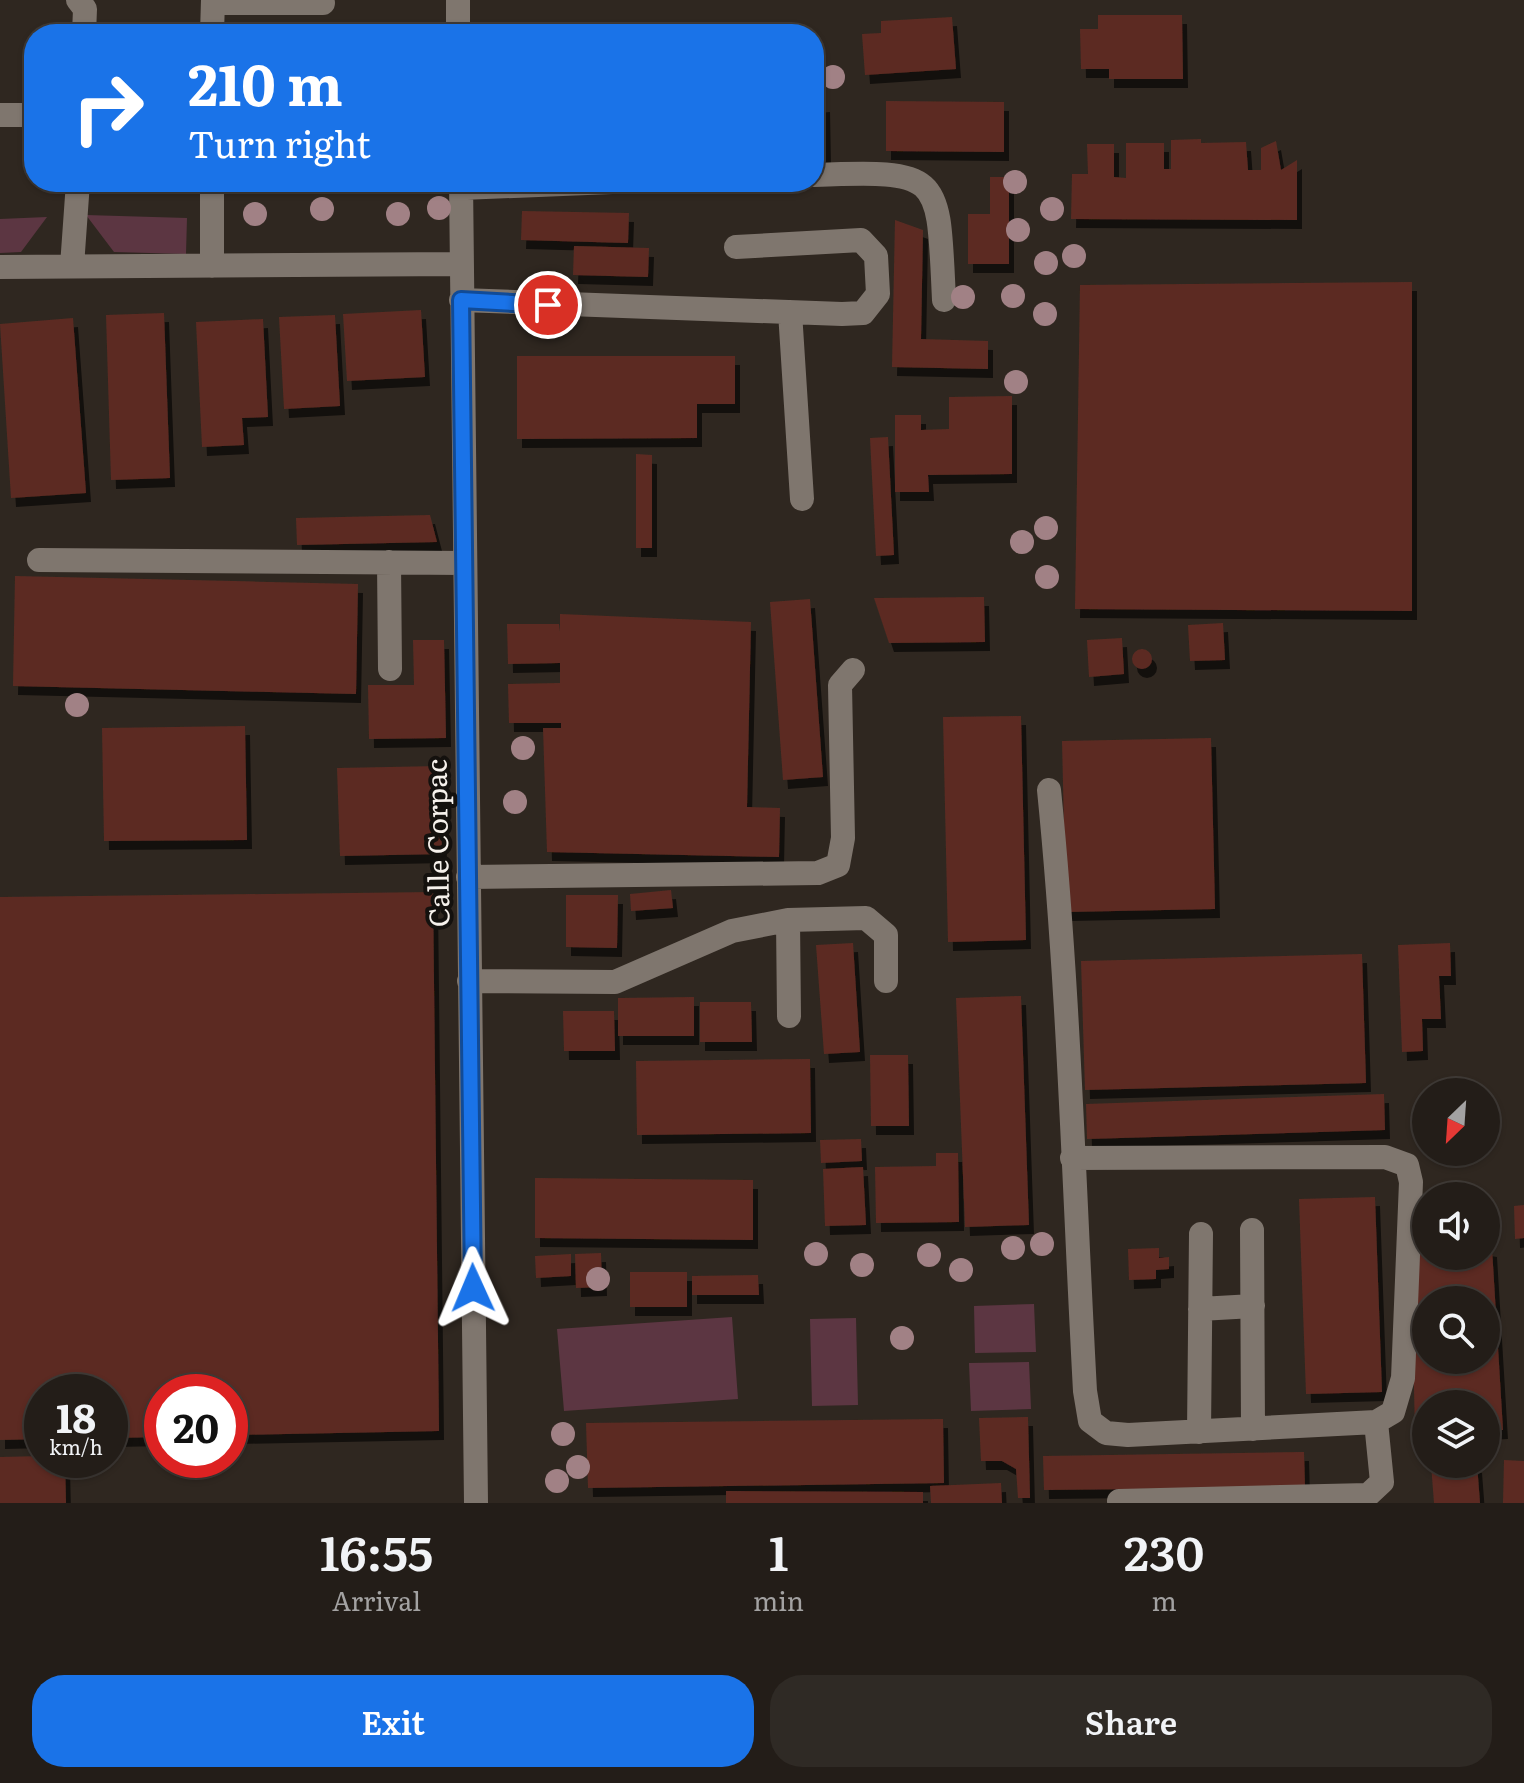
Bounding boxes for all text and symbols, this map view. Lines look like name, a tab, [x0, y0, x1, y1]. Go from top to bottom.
text: 210 m	[188, 40, 343, 123]
icon: right	[56, 56, 160, 160]
text: Turn right	[188, 116, 371, 169]
pin	[514, 271, 582, 339]
icon: arrive	[526, 283, 570, 327]
street label: Calle Corpac	[414, 759, 458, 927]
north arrow	[1412, 1078, 1500, 1166]
map controls	[1412, 1078, 1500, 1478]
button: sound	[1412, 1182, 1500, 1270]
position arrow	[431, 1246, 515, 1330]
button: search	[1412, 1286, 1500, 1374]
speed limit sign: 20	[144, 1374, 248, 1478]
text: 18	[56, 1386, 96, 1445]
button: layers	[1412, 1390, 1500, 1478]
text: km/h	[49, 1431, 103, 1461]
text: 16:55	[320, 1515, 433, 1586]
text: 1	[769, 1515, 788, 1586]
text: 230	[1124, 1515, 1204, 1586]
text: Arrival	[332, 1580, 421, 1619]
text: min	[753, 1580, 804, 1619]
text: m	[1151, 1580, 1177, 1619]
button: Exit	[32, 1675, 754, 1767]
button: Share	[770, 1675, 1492, 1767]

